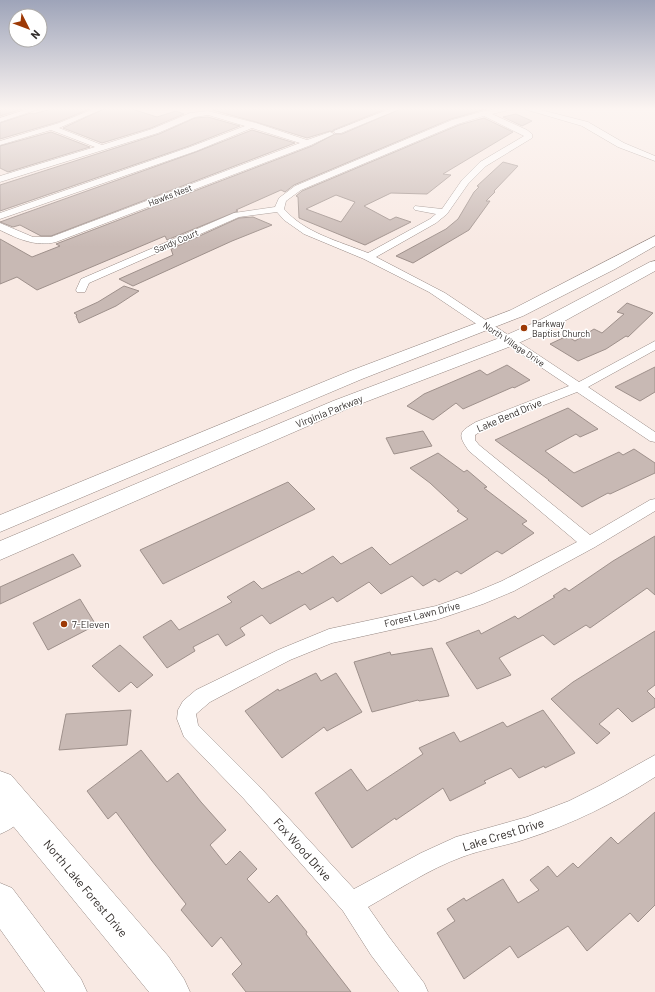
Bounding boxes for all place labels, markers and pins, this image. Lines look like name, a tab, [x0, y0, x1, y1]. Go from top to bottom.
place label: Parkway Baptist Church	[532, 318, 590, 339]
marker: Parkway Baptist Church	[519, 323, 529, 333]
place label: 7-Eleven	[72, 618, 110, 630]
marker: 7-Eleven	[59, 619, 69, 629]

